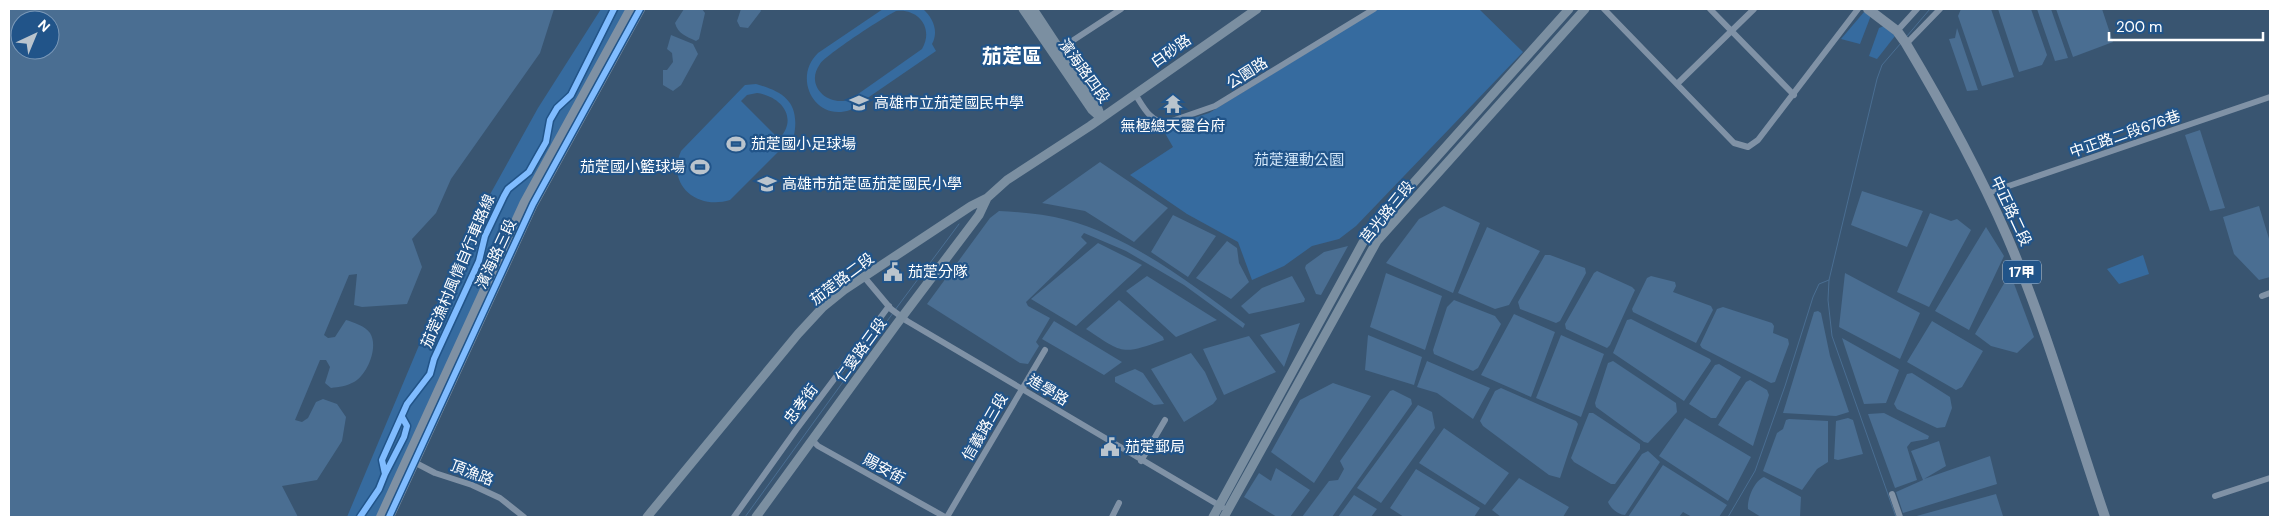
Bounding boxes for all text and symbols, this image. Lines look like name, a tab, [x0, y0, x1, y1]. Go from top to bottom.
north arrow	[10, 10, 60, 60]
scale bar	[2109, 10, 2263, 42]
text: N	[34, 16, 54, 36]
text: 200 m	[2116, 17, 2162, 37]
street label: 白砂路	[1147, 30, 1195, 72]
street label: 濱海路四段	[1054, 35, 1114, 107]
district label: 茄萣區	[982, 43, 1042, 69]
street label: 公園路	[1223, 53, 1271, 93]
school or university icon: 高雄市立茄萣國民中學	[848, 92, 870, 114]
place label: 高雄市立茄萣國民中學	[874, 93, 1024, 113]
temple icon: 無極總天靈台府	[1162, 93, 1184, 115]
street label: 中正路二段676巷	[2067, 106, 2183, 162]
place label: 無極總天靈台府	[1120, 116, 1226, 136]
sports icon: 茄萣國小足球場	[725, 133, 747, 155]
place label: 茄萣國小足球場	[751, 134, 856, 154]
park label: 茄萣運動公園	[1254, 150, 1344, 170]
sports icon: 茄萣國小籃球場	[689, 156, 711, 178]
place label: 茄萣國小籃球場	[580, 157, 685, 177]
school or university icon: 高雄市茄萣區茄萣國民小學	[756, 173, 778, 195]
street label: 中正路二段	[1986, 173, 2036, 249]
place label: 高雄市茄萣區茄萣國民小學	[782, 174, 962, 194]
street label: 莒光路三段	[1356, 177, 1418, 247]
street label: 茄萣漁村風情自行車路線	[417, 191, 499, 351]
street label: 濱海路三段	[471, 216, 521, 292]
street label: 茄萣路二段	[806, 248, 878, 310]
road number: 17甲	[2003, 260, 2041, 284]
public building icon: 茄萣分隊	[882, 261, 904, 283]
place label: 茄萣分隊	[908, 262, 968, 282]
street label: 仁愛路三段	[831, 314, 891, 386]
street label: 進學路	[1024, 370, 1072, 410]
street label: 忠孝街	[779, 380, 823, 428]
street label: 信義路三段	[958, 390, 1012, 464]
public building icon: 茄萣郵局	[1099, 436, 1121, 458]
place label: 茄萣郵局	[1125, 437, 1185, 457]
street label: 賜安街	[859, 449, 909, 489]
street label: 頂漁路	[447, 456, 497, 490]

